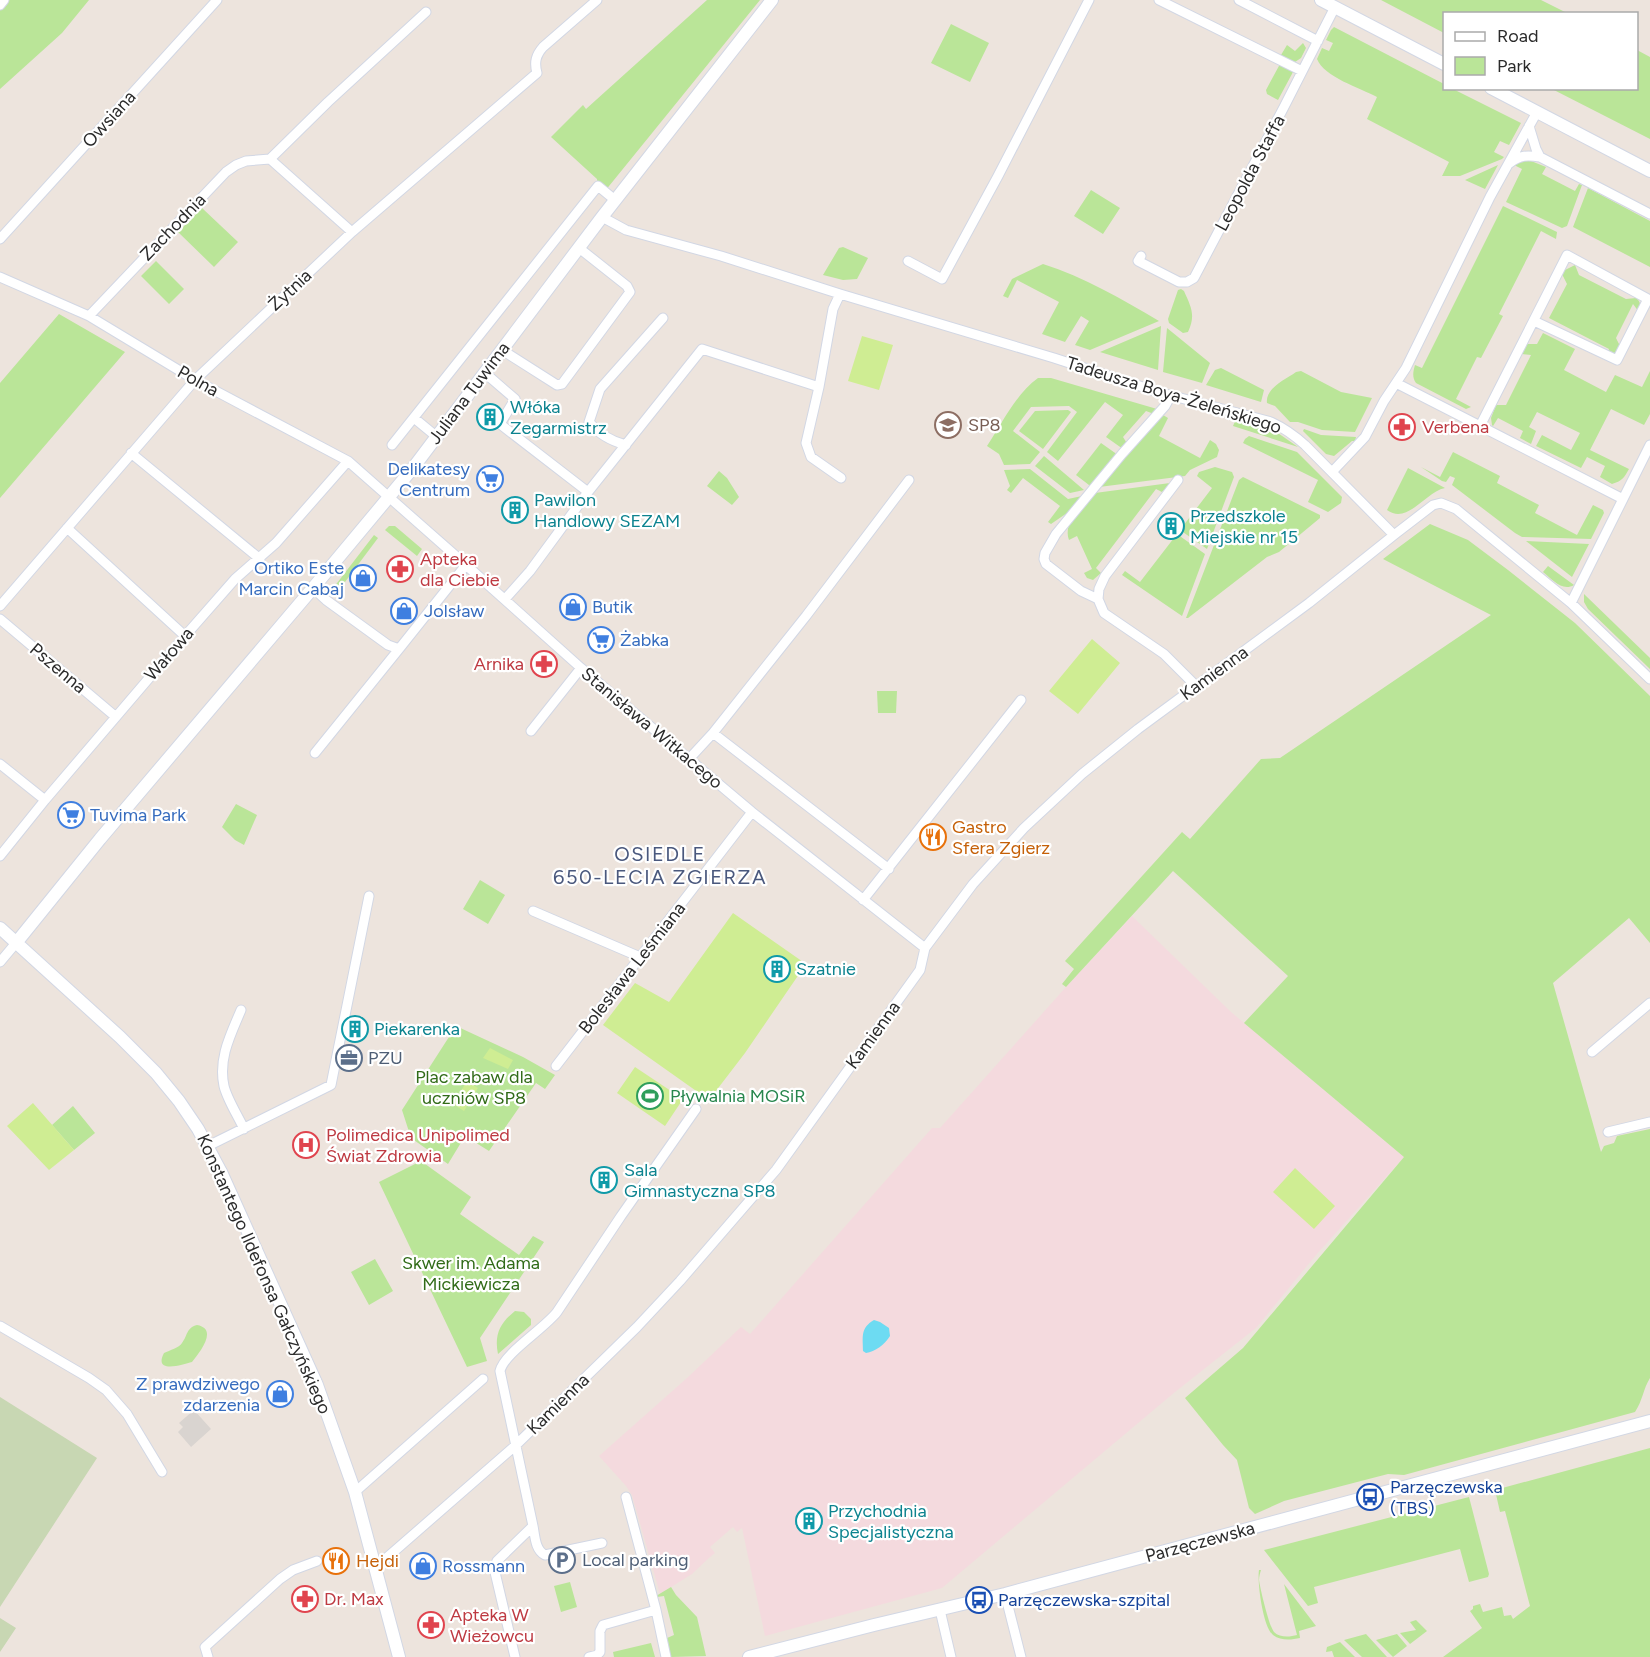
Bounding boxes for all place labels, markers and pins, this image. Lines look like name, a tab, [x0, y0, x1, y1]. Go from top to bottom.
place label: Włóka Zegarmistrz	[510, 396, 607, 439]
building icon: Włóka Zegarmistrz	[475, 402, 505, 432]
school or university icon: SP8	[933, 410, 963, 440]
pharmacy icon: Verbena	[1387, 412, 1417, 442]
place label: SP8	[968, 414, 1001, 436]
place label: Verbena	[1422, 416, 1489, 438]
place label: Delikatesy Centrum	[387, 458, 471, 501]
supermarket icon: Delikatesy Centrum	[475, 464, 505, 494]
place label: Pawilon Handlowy SEZAM	[534, 489, 680, 532]
building icon: Pawilon Handlowy SEZAM	[500, 495, 530, 525]
place label: Przedszkole Miejskie nr 15	[1190, 505, 1298, 548]
building icon: Przedszkole Miejskie nr 15	[1156, 511, 1186, 541]
place label: Apteka dla Ciebie	[420, 548, 500, 591]
pharmacy icon: Apteka dla Ciebie	[385, 554, 415, 584]
place label: Ortiko Este Marcin Cabaj	[238, 557, 344, 600]
shop icon: Ortiko Este Marcin Cabaj	[348, 563, 378, 593]
shop icon: Butik	[558, 592, 588, 622]
shop icon: Jolsław	[389, 596, 419, 626]
place label: Butik	[592, 596, 633, 618]
place label: Jolsław	[424, 600, 484, 622]
supermarket icon: Żabka	[586, 625, 616, 655]
place label: Żabka	[620, 629, 669, 651]
pharmacy icon: Arnika	[529, 649, 559, 679]
place label: Arnika	[474, 653, 524, 675]
supermarket icon: Tuvima Park	[56, 800, 86, 830]
place label: Tuvima Park	[90, 804, 186, 826]
place label: Gastro Sfera Zgierz	[952, 816, 1050, 859]
restaurant icon: Gastro Sfera Zgierz	[918, 822, 948, 852]
building icon: Szatnie	[762, 954, 792, 984]
place label: Szatnie	[796, 958, 856, 980]
building icon: Piekarenka	[340, 1014, 370, 1044]
place label: Piekarenka	[374, 1018, 460, 1040]
office icon: PZU	[334, 1043, 364, 1073]
place label: PZU	[368, 1047, 403, 1069]
sports icon: Pływalnia MOSiR	[635, 1081, 665, 1111]
place label: Pływalnia MOSiR	[670, 1085, 806, 1107]
place label: Polimedica Unipolimed Świat Zdrowia	[326, 1124, 510, 1167]
hospital icon: Polimedica Unipolimed Świat Zdrowia	[291, 1130, 321, 1160]
place label: Sala Gimnastyczna SP8	[624, 1159, 776, 1202]
building icon: Sala Gimnastyczna SP8	[589, 1165, 619, 1195]
place label: Z prawdziwego zdarzenia	[136, 1373, 260, 1416]
shop icon: Z prawdziwego zdarzenia	[265, 1379, 295, 1409]
place label: Parzęczewska (TBS)	[1390, 1476, 1503, 1519]
bus stop icon: Parzęczewska (TBS)	[1355, 1482, 1385, 1512]
place label: Przychodnia Specjalistyczna	[828, 1500, 954, 1543]
building icon: Przychodnia Specjalistyczna	[794, 1506, 824, 1536]
parking icon: Local parking	[547, 1545, 577, 1575]
restaurant icon: Hejdi	[321, 1546, 351, 1576]
place label: Local parking	[582, 1549, 689, 1571]
place label: Hejdi	[356, 1550, 399, 1572]
shop icon: Rossmann	[408, 1551, 438, 1581]
place label: Rossmann	[442, 1555, 525, 1577]
pharmacy icon: Dr. Max	[290, 1584, 320, 1614]
bus stop icon: Parzęczewska-szpital	[964, 1585, 994, 1615]
place label: Dr. Max	[324, 1588, 384, 1610]
place label: Parzęczewska-szpital	[998, 1589, 1170, 1611]
place label: Apteka W Wieżowcu	[450, 1604, 534, 1647]
pharmacy icon: Apteka W Wieżowcu	[416, 1610, 446, 1640]

